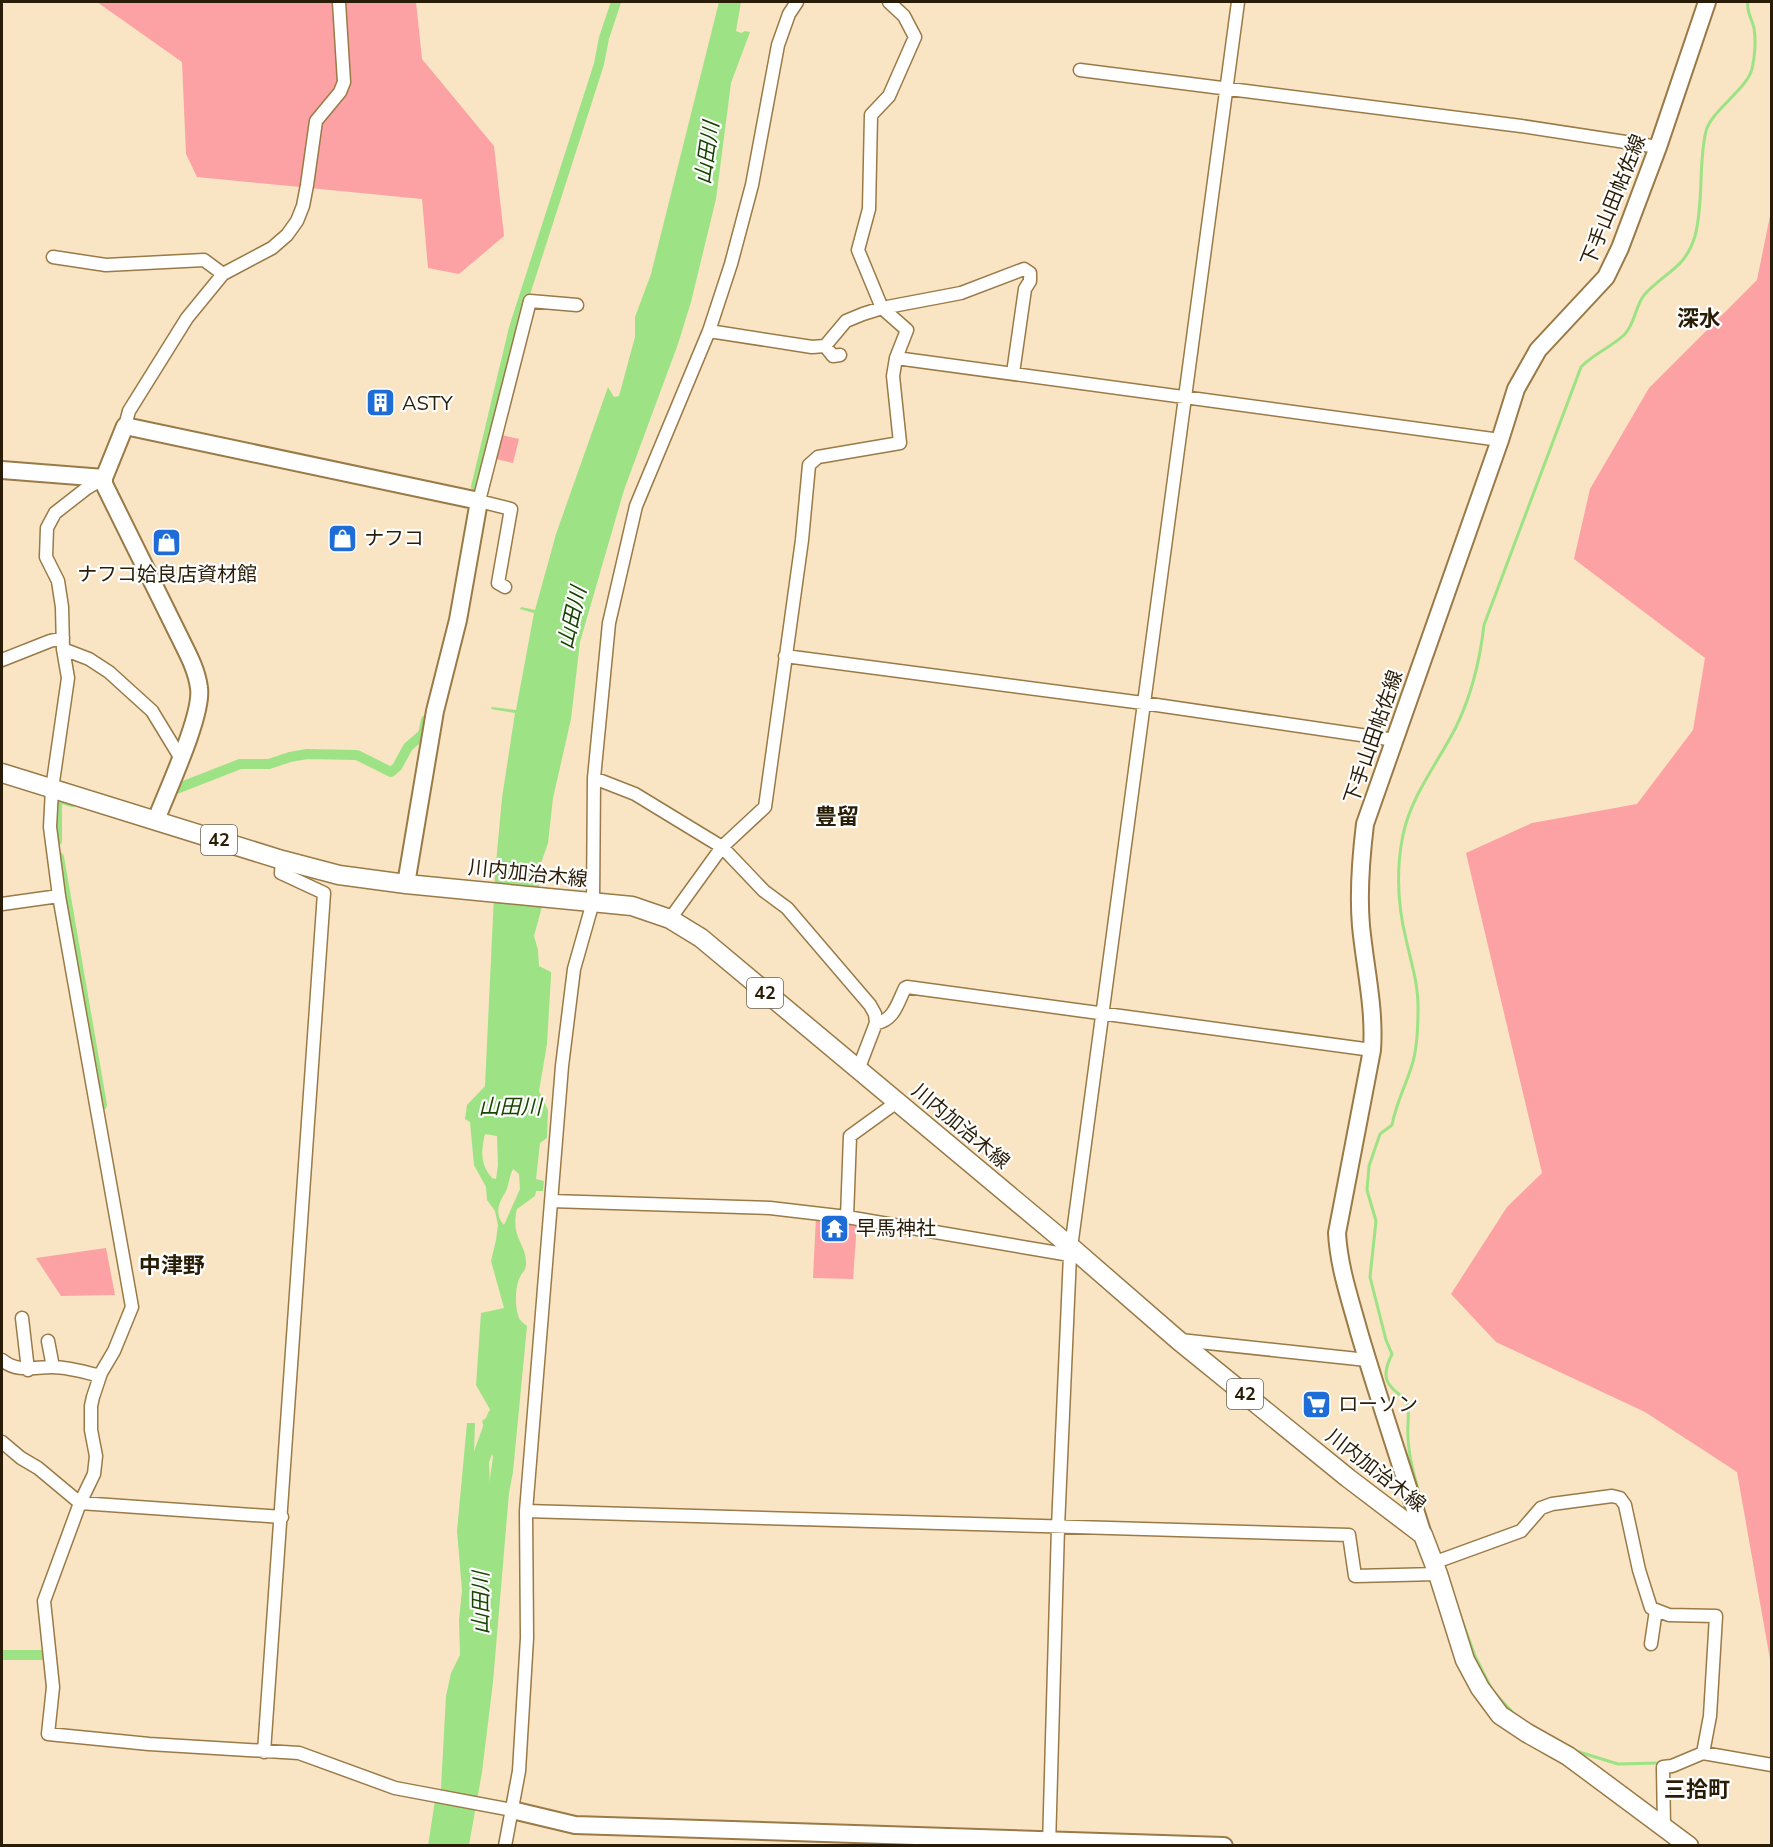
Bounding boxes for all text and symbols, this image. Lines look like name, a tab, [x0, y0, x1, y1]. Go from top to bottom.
water label: 山田川	[689, 118, 726, 186]
street label: 下手山田帖佐線	[1575, 130, 1652, 270]
district label: 深水	[1677, 304, 1721, 334]
building icon: ASTY	[365, 387, 397, 419]
place label: ASTY	[402, 390, 454, 417]
shop icon: ナフコ	[327, 522, 359, 554]
place label: ナフコ	[364, 525, 424, 552]
shop icon: ナフコ姶良店資材館	[151, 527, 183, 559]
place label: ナフコ姶良店資材館	[77, 561, 257, 588]
water label: 山田川	[551, 582, 593, 652]
street label: 下手山田帖佐線	[1338, 667, 1409, 808]
district label: 豊留	[815, 802, 859, 832]
road number: 42	[201, 825, 237, 855]
street label: 川内加治木線	[467, 854, 589, 893]
road number: 42	[747, 978, 783, 1008]
street label: 川内加治木線	[906, 1077, 1015, 1175]
water label: 山田川	[479, 1093, 543, 1121]
temple icon: 早馬神社	[819, 1212, 851, 1244]
place label: 早馬神社	[856, 1215, 936, 1242]
district label: 中津野	[139, 1251, 205, 1281]
road number: 42	[1227, 1379, 1263, 1409]
supermarket icon: ローソン	[1301, 1388, 1333, 1420]
place label: ローソン	[1338, 1391, 1418, 1418]
street label: 川内加治木線	[1320, 1423, 1431, 1518]
water label: 山田川	[467, 1570, 495, 1635]
district label: 三拾町	[1664, 1775, 1730, 1805]

